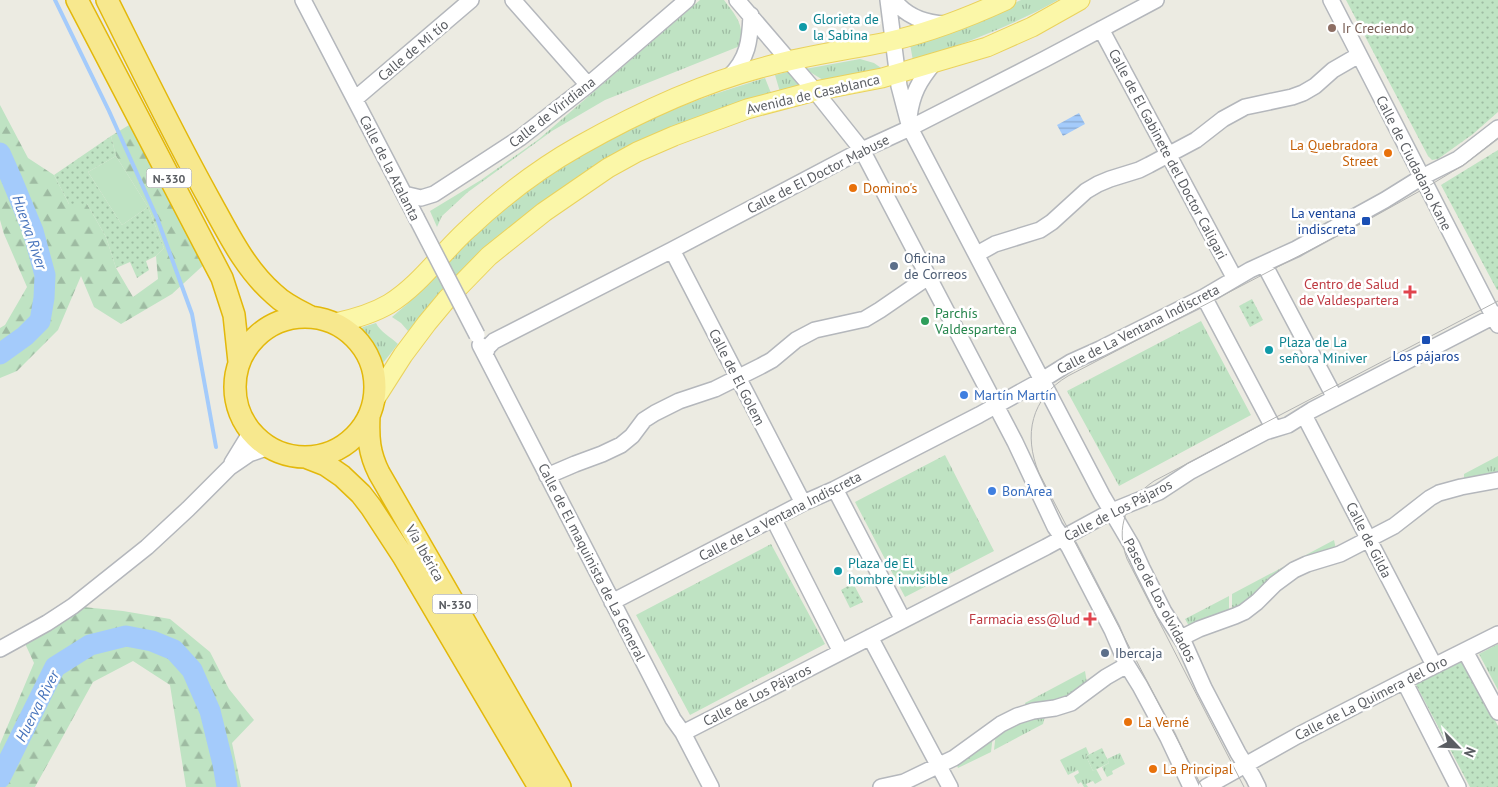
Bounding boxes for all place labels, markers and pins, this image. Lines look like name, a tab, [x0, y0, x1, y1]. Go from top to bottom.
place label: Glorieta de la Sabina	[813, 10, 879, 44]
place label: Ir Creciendo	[1342, 19, 1414, 37]
marker: Glorieta de la Sabina	[797, 21, 809, 33]
marker: Ir Creciendo	[1326, 22, 1338, 34]
place label: La Quebradora Street	[1290, 136, 1378, 170]
marker: La Quebradora Street	[1382, 147, 1394, 159]
place label: Domino's	[863, 179, 917, 197]
marker: Domino's	[847, 182, 859, 194]
place label: La ventana indiscreta	[1291, 204, 1356, 238]
marker: La ventana indiscreta	[1360, 215, 1372, 227]
place label: Oficina de Correos	[904, 249, 967, 283]
marker: Oficina de Correos	[888, 260, 900, 272]
place label: Centro de Salud de Valdespartera	[1299, 275, 1399, 309]
marker: Centro de Salud de Valdespartera	[1403, 285, 1417, 299]
place label: Parchís Valdespartera	[934, 304, 1017, 338]
marker: Parchís Valdespartera	[919, 315, 931, 327]
place label: Plaza de La señora Miniver	[1279, 333, 1368, 367]
marker: Los pájaros	[1420, 334, 1432, 346]
marker: Plaza de La señora Miniver	[1263, 344, 1275, 356]
place label: Los pájaros	[1393, 347, 1460, 365]
place label: Martín Martín	[974, 386, 1056, 404]
marker: Martín Martín	[958, 389, 970, 401]
place label: BonÀrea	[1002, 482, 1052, 500]
marker: BonÀrea	[986, 485, 998, 497]
place label: Plaza de El hombre invisible	[848, 554, 948, 588]
marker: Plaza de El hombre invisible	[832, 565, 844, 577]
place label: Farmacia ess@lud	[969, 610, 1080, 628]
marker: Farmacia ess@lud	[1084, 613, 1096, 625]
place label: Ibercaja	[1115, 644, 1163, 662]
marker: Ibercaja	[1099, 647, 1111, 659]
place label: La Verné	[1138, 713, 1189, 731]
marker: La Verné	[1122, 716, 1134, 728]
place label: La Principal	[1163, 760, 1233, 778]
marker: La Principal	[1147, 763, 1159, 775]

